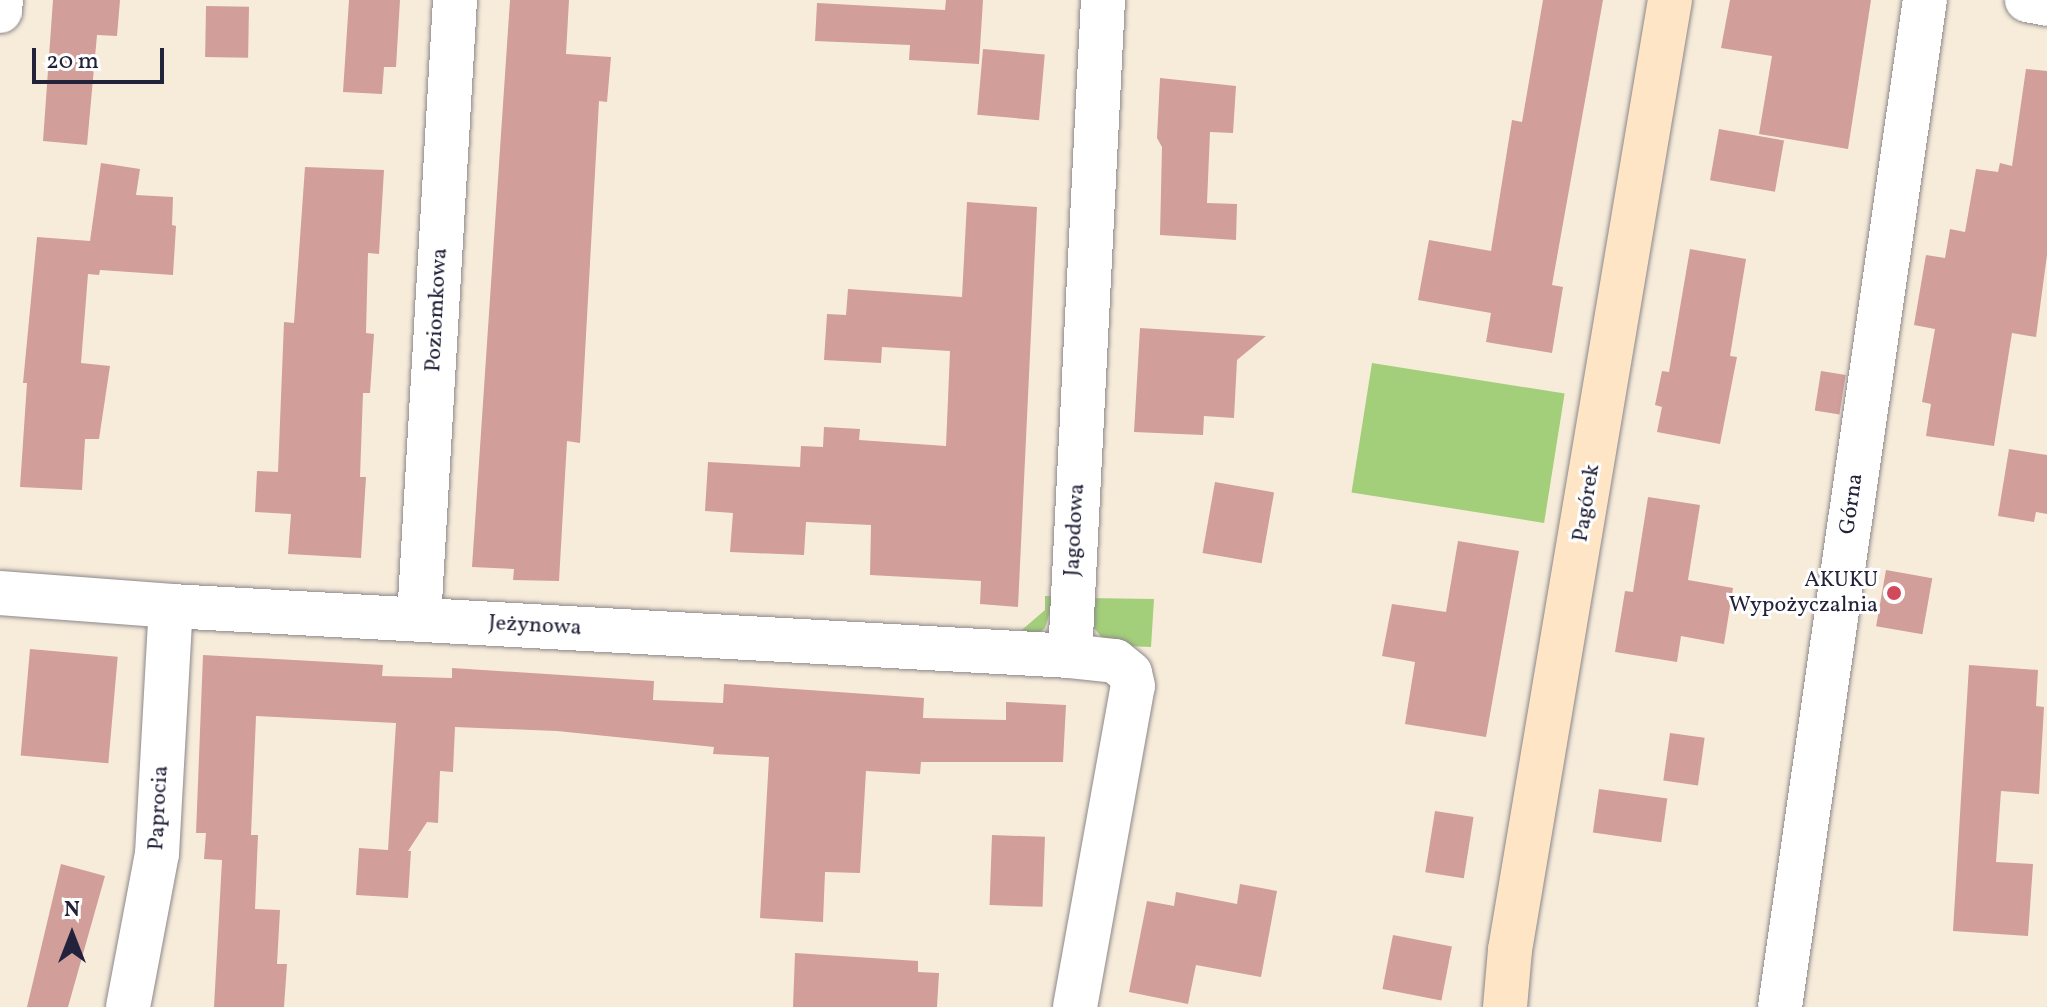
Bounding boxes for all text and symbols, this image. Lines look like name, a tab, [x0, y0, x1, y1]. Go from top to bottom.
scale bar	[36, 32, 168, 82]
text: 20 m	[46, 45, 99, 79]
street label: Poziomkowa	[421, 247, 453, 373]
street label: Pagórek	[1568, 462, 1606, 544]
street label: Górna	[1835, 472, 1869, 536]
street label: Jagodowa	[1059, 483, 1091, 577]
place label: AKUKU Wypożyczalnia	[1729, 567, 1878, 618]
marker: AKUKU Wypożyczalnia	[1885, 584, 1903, 602]
street label: Jeżynowa	[488, 610, 582, 642]
street label: Paprocia	[144, 765, 174, 851]
north arrow	[32, 895, 112, 975]
text: N	[64, 895, 80, 926]

